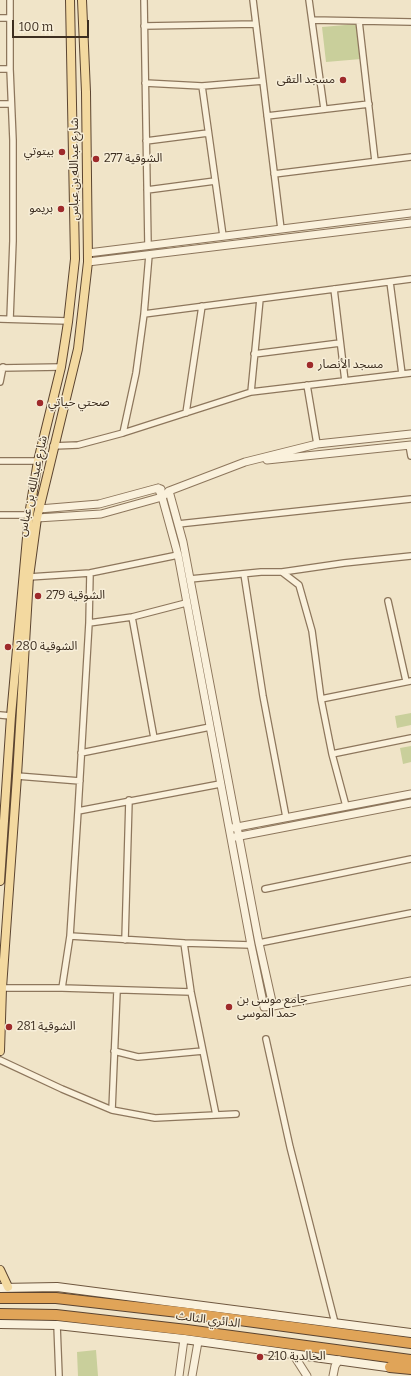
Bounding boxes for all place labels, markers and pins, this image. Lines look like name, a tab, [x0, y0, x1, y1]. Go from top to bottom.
place label: مسجد التقى	[277, 73, 335, 87]
marker: مسجد التقى	[338, 75, 348, 85]
place label: بيتوتي	[24, 145, 54, 159]
marker: بيتوتي	[57, 147, 67, 157]
place label: الشوقية 277	[104, 152, 162, 166]
marker: الشوقية 277	[91, 154, 101, 164]
place label: بريمو	[29, 202, 53, 216]
marker: بريمو	[56, 204, 66, 214]
place label: مسجد الأنصار	[318, 358, 383, 372]
marker: مسجد الأنصار	[305, 360, 315, 370]
place label: صحتي حياتي	[48, 396, 110, 410]
marker: صحتي حياتي	[35, 398, 45, 408]
place label: الشوقية 279	[46, 589, 105, 603]
marker: الشوقية 279	[33, 591, 43, 601]
place label: الشوقية 280	[16, 640, 77, 654]
marker: الشوقية 280	[3, 642, 13, 652]
place label: جامع موسى بن حمد الموسى	[237, 993, 307, 1021]
marker: جامع موسى بن حمد الموسى	[224, 1002, 234, 1012]
place label: الشوقية 281	[17, 1020, 76, 1034]
marker: الشوقية 281	[4, 1022, 14, 1032]
place label: الخالدية 210	[268, 1350, 326, 1364]
marker: الخالدية 210	[255, 1352, 265, 1362]

